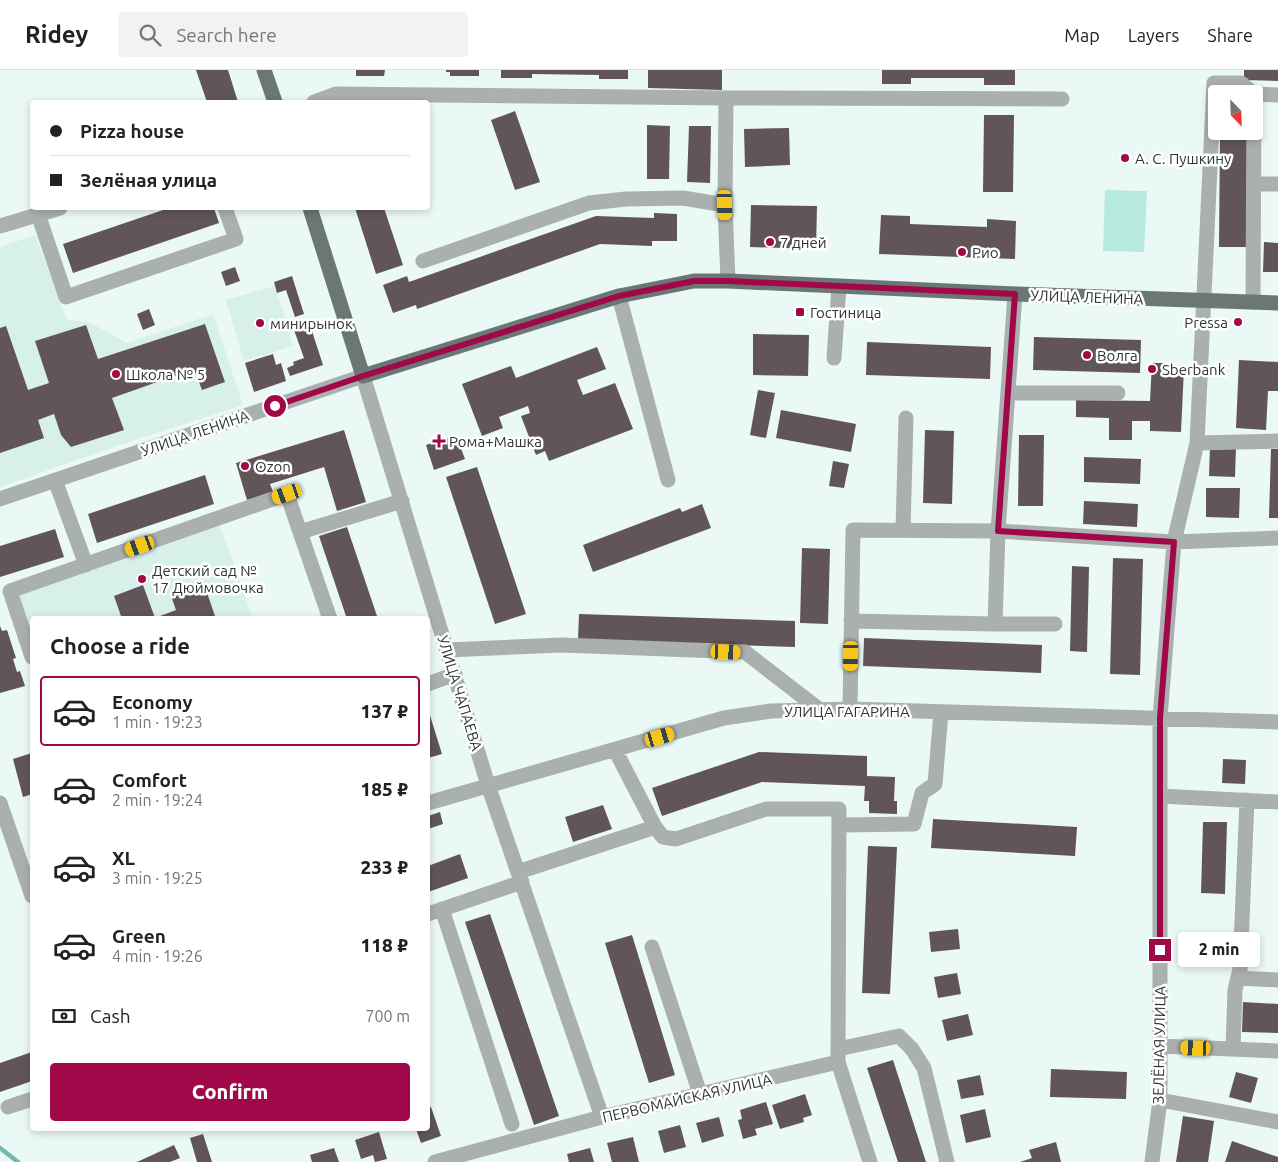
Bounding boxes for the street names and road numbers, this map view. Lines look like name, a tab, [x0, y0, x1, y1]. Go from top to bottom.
street label: УЛИЦА ЛЕНИНА	[1030, 287, 1144, 307]
street label: УЛИЦА ЛЕНИНА	[139, 406, 251, 459]
street label: УЛИЦА ЧАПАЕВА	[434, 633, 486, 753]
street label: УЛИЦА ГАГАРИНА	[784, 703, 910, 720]
street label: ЗЕЛЁНАЯ УЛИЦА	[1149, 985, 1169, 1104]
street label: ПЕРВОМАЙСКАЯ УЛИЦА	[601, 1070, 774, 1126]

